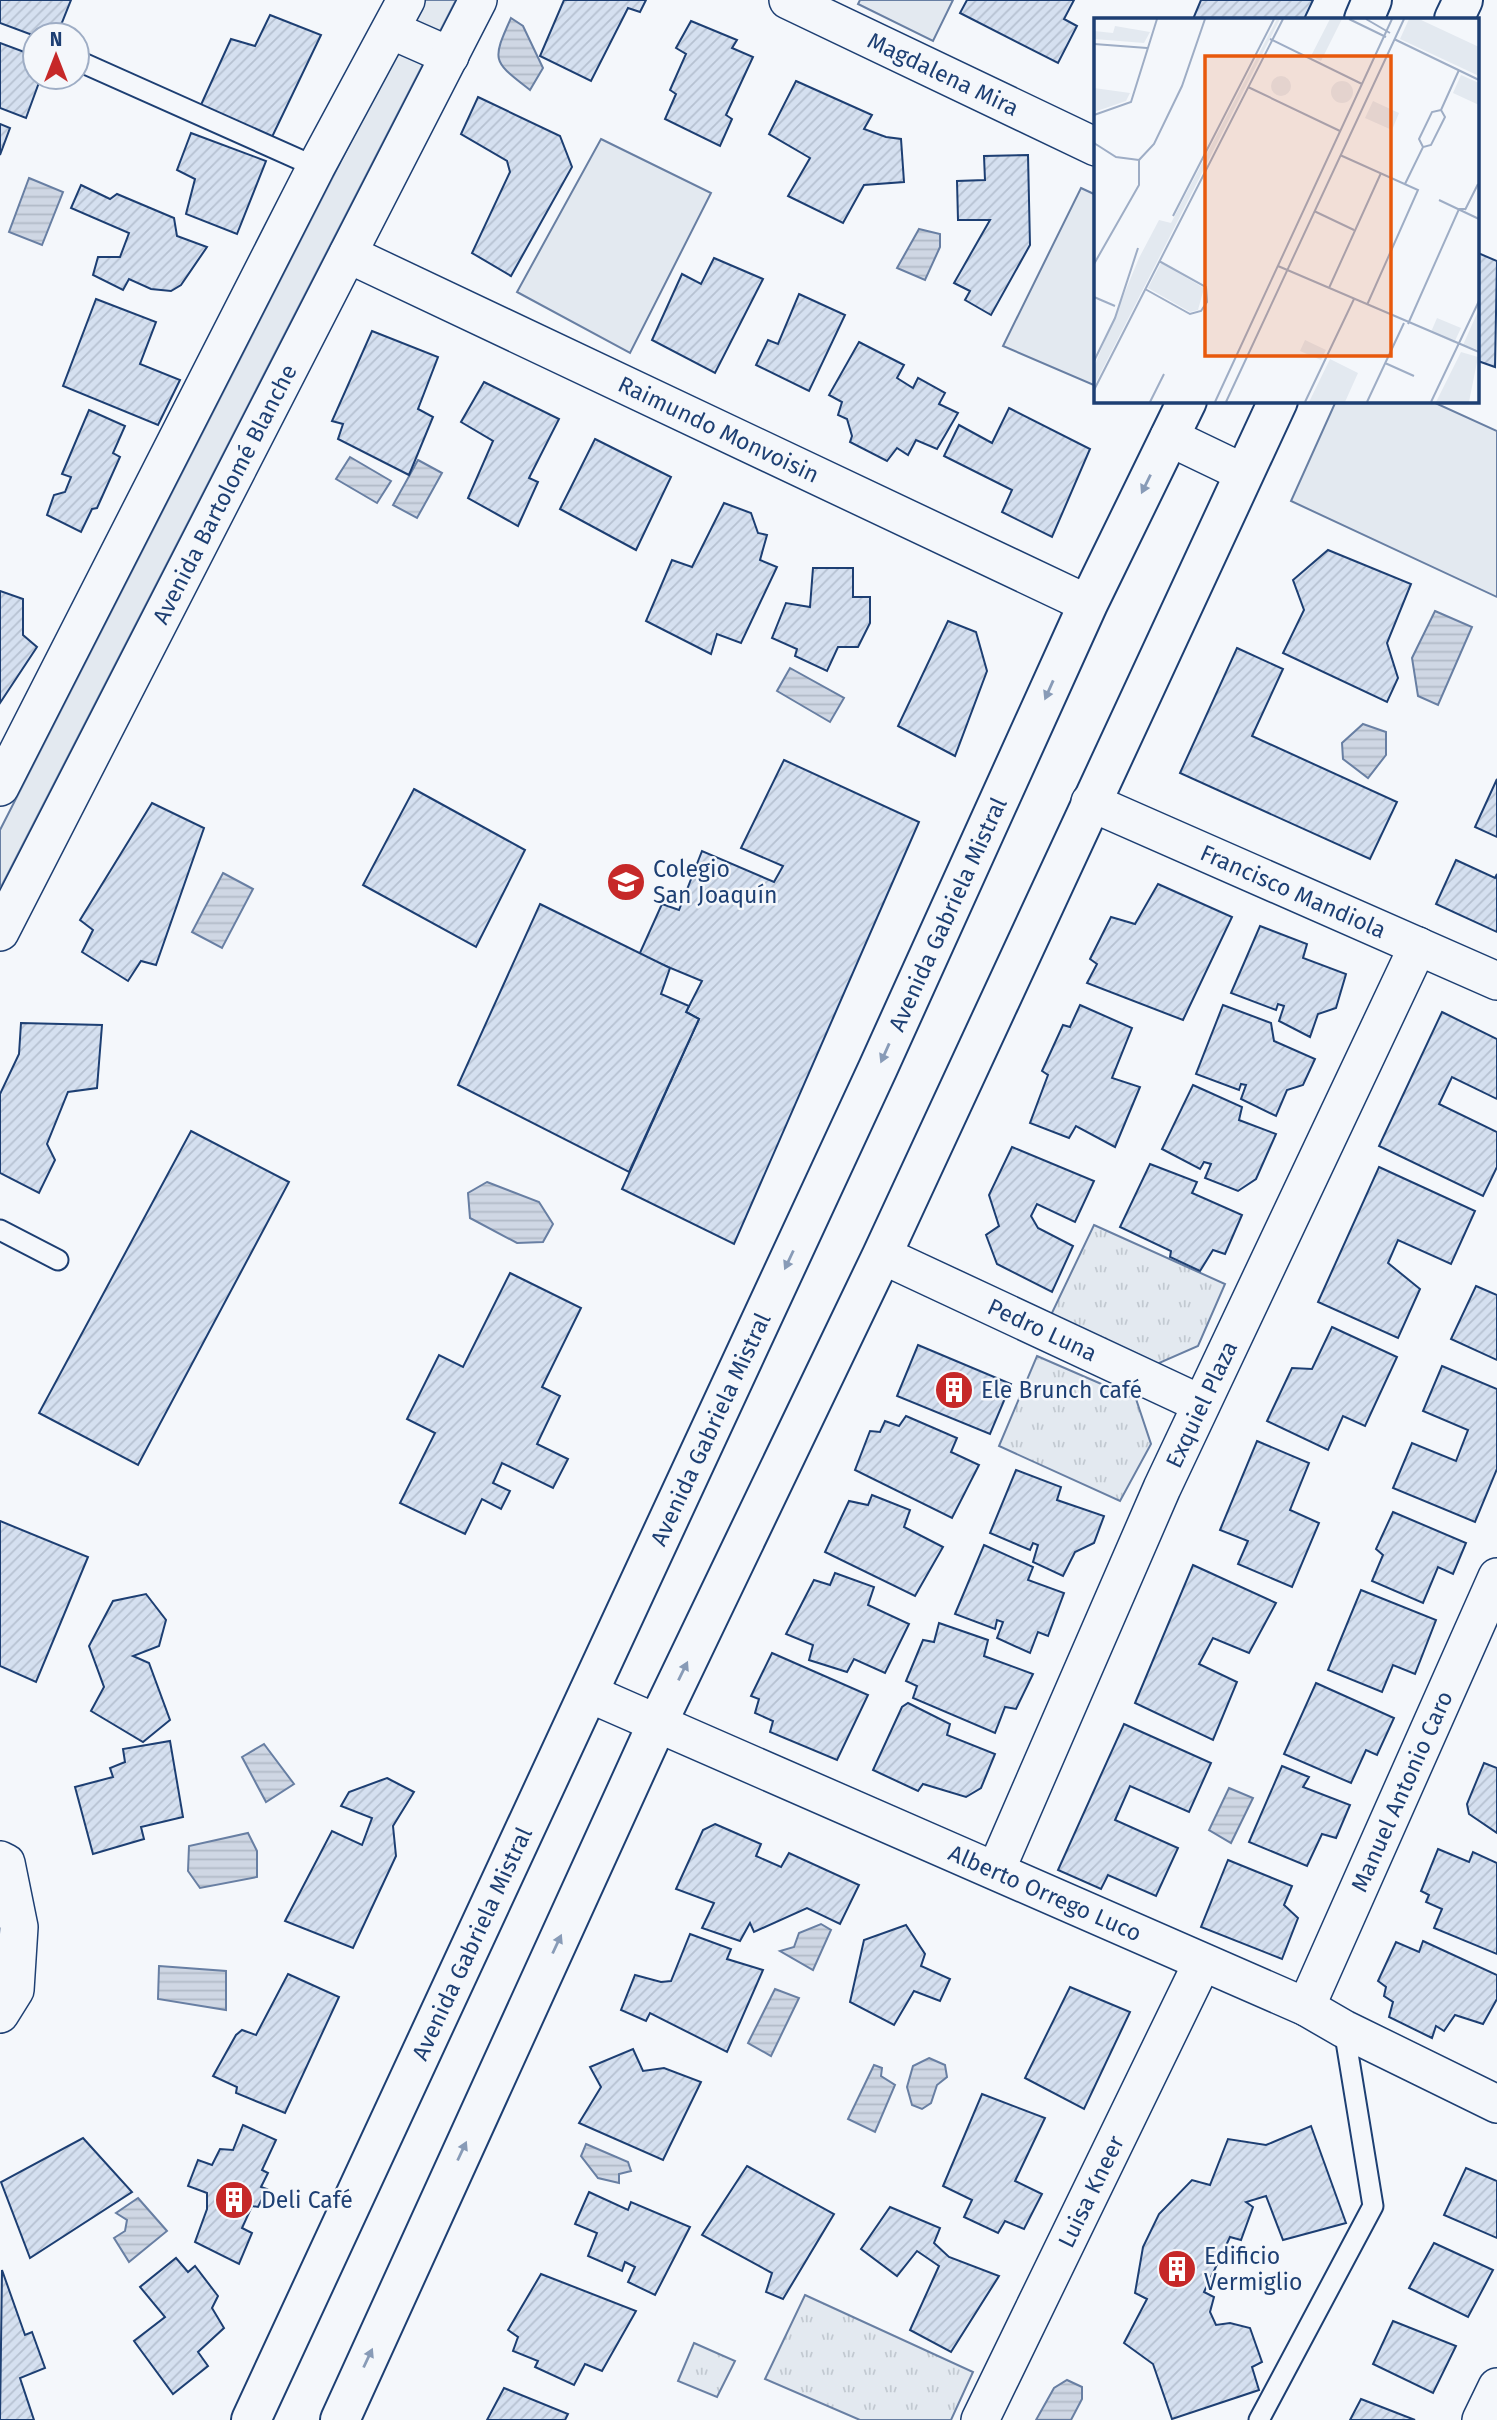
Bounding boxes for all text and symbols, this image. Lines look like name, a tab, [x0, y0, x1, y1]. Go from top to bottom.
inset map	[1094, 18, 1480, 402]
north arrow	[21, 21, 91, 91]
street label: Magdalena Mira	[863, 26, 1023, 122]
text: N	[50, 28, 62, 51]
street label: Avenida Bartolomé Blanche	[146, 360, 303, 629]
street label: Raimundo Monvoisin	[614, 370, 824, 489]
one-way arrow	[1141, 474, 1152, 494]
one-way arrow	[1043, 680, 1055, 700]
street label: Avenida Gabriela Mistral	[882, 793, 1013, 1036]
street label: Francisco Mandiola	[1196, 838, 1390, 944]
place label: Colegio San Joaquín	[653, 855, 777, 909]
school or university icon: Colegio San Joaquín	[605, 861, 647, 903]
one-way arrow	[879, 1043, 890, 1064]
one-way arrow	[783, 1250, 795, 1270]
street label: Pedro Luna	[983, 1292, 1101, 1367]
street label: Avenida Gabriela Mistral	[644, 1308, 777, 1550]
street label: Exquiel Plaza	[1160, 1337, 1243, 1472]
building icon: Ele Brunch café	[933, 1369, 975, 1411]
place label: Ele Brunch café	[981, 1376, 1142, 1404]
one-way arrow	[677, 1661, 689, 1681]
street label: Manuel Antonio Caro	[1345, 1686, 1459, 1896]
street label: Avenida Gabriela Mistral	[406, 1822, 538, 2065]
street label: Alberto Orrego Luco	[944, 1838, 1146, 1947]
one-way arrow	[551, 1934, 563, 1954]
street label: Luisa Kneer	[1052, 2131, 1130, 2252]
one-way arrow	[457, 2141, 468, 2161]
building icon: Deli Café	[213, 2179, 255, 2221]
place label: Deli Café	[261, 2186, 353, 2214]
place label: Edificio Vermiglio	[1204, 2242, 1302, 2296]
building icon: Edificio Vermiglio	[1156, 2248, 1198, 2290]
one-way arrow	[362, 2348, 374, 2368]

